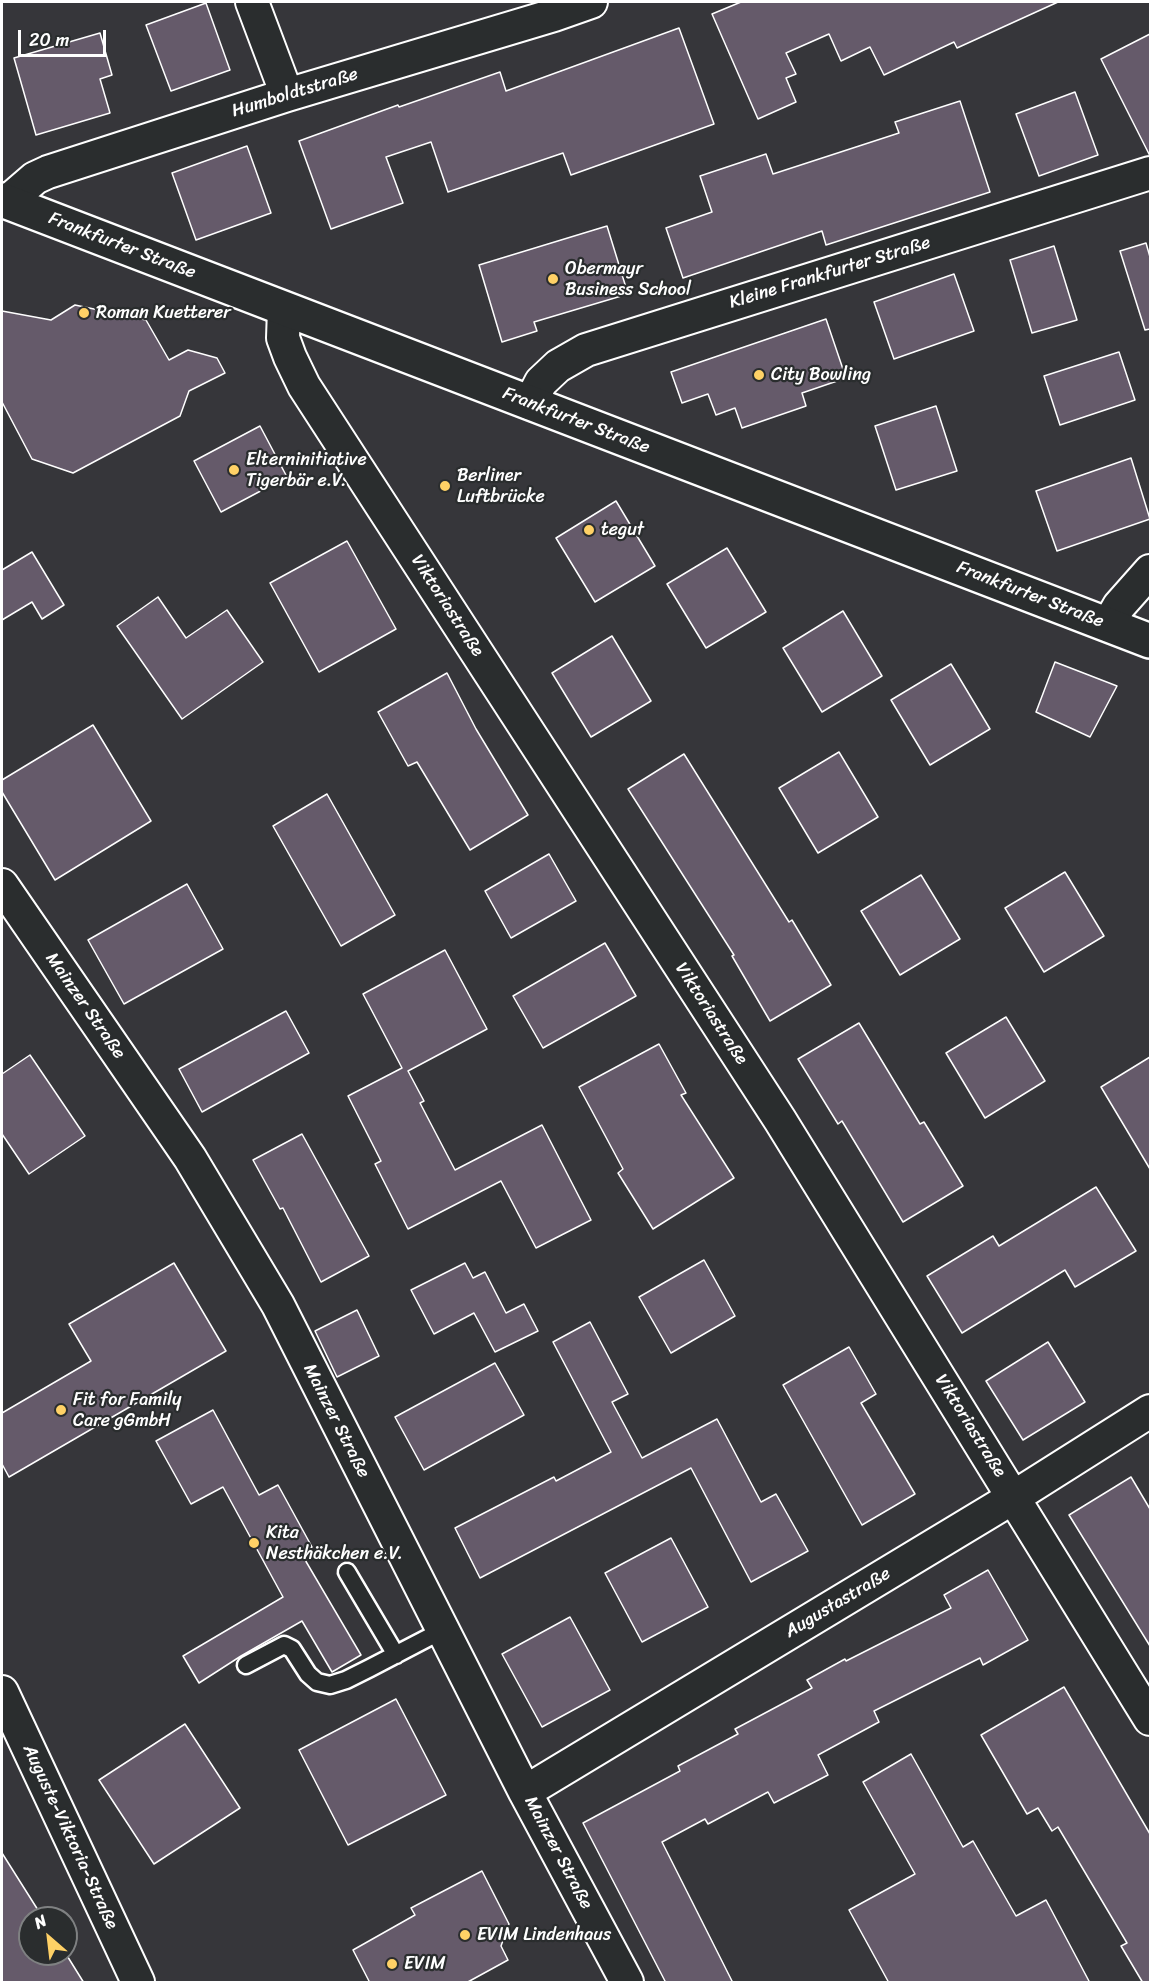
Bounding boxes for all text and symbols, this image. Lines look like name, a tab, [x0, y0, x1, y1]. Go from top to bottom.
scale bar	[21, 18, 110, 56]
text: 20 m	[29, 24, 69, 56]
street label: Humboldtstraße	[229, 64, 361, 122]
street label: Frankfurter Straße	[45, 208, 199, 284]
street label: Kleine Frankfurter Straße	[727, 232, 933, 314]
place label: Obermayr Business School	[565, 258, 691, 300]
marker: Obermayr Business School	[546, 272, 560, 286]
place label: Roman Kuetterer	[96, 302, 231, 324]
marker: Roman Kuetterer	[77, 306, 91, 320]
place label: City Bowling	[771, 364, 871, 386]
marker: City Bowling	[752, 368, 766, 382]
street label: Frankfurter Straße	[499, 383, 653, 459]
place label: Elterninitiative Tigerbär e.V.	[246, 449, 367, 492]
marker: Elterninitiative Tigerbär e.V.	[227, 463, 241, 477]
place label: Berliner Luftbrücke	[457, 465, 545, 508]
marker: Berliner Luftbrücke	[438, 479, 452, 493]
place label: tegut	[601, 519, 644, 541]
marker: tegut	[582, 523, 596, 537]
street label: Viktoriastraße	[406, 551, 488, 661]
street label: Frankfurter Straße	[953, 557, 1107, 633]
street label: Mainzer Straße	[40, 949, 130, 1063]
street label: Viktoriastraße	[670, 959, 752, 1069]
street label: Mainzer Straße	[298, 1360, 374, 1482]
street label: Viktoriastraße	[930, 1371, 1010, 1481]
place label: Fit for Family Care gGmbH	[73, 1389, 181, 1432]
marker: Fit for Family Care gGmbH	[54, 1403, 68, 1417]
place label: Kita Nesthäkchen e.V.	[266, 1522, 403, 1564]
marker: Kita Nesthäkchen e.V.	[247, 1536, 261, 1550]
street label: Augustastraße	[781, 1563, 895, 1643]
street label: Auguste-Viktoria-Straße	[18, 1741, 122, 1933]
street label: Mainzer Straße	[519, 1793, 597, 1913]
north arrow	[18, 1906, 78, 1966]
text: N	[29, 1906, 52, 1937]
place label: EVIM Lindenhaus	[477, 1924, 611, 1946]
marker: EVIM Lindenhaus	[458, 1928, 472, 1942]
place label: EVIM	[404, 1953, 446, 1975]
marker: EVIM	[385, 1957, 399, 1971]

